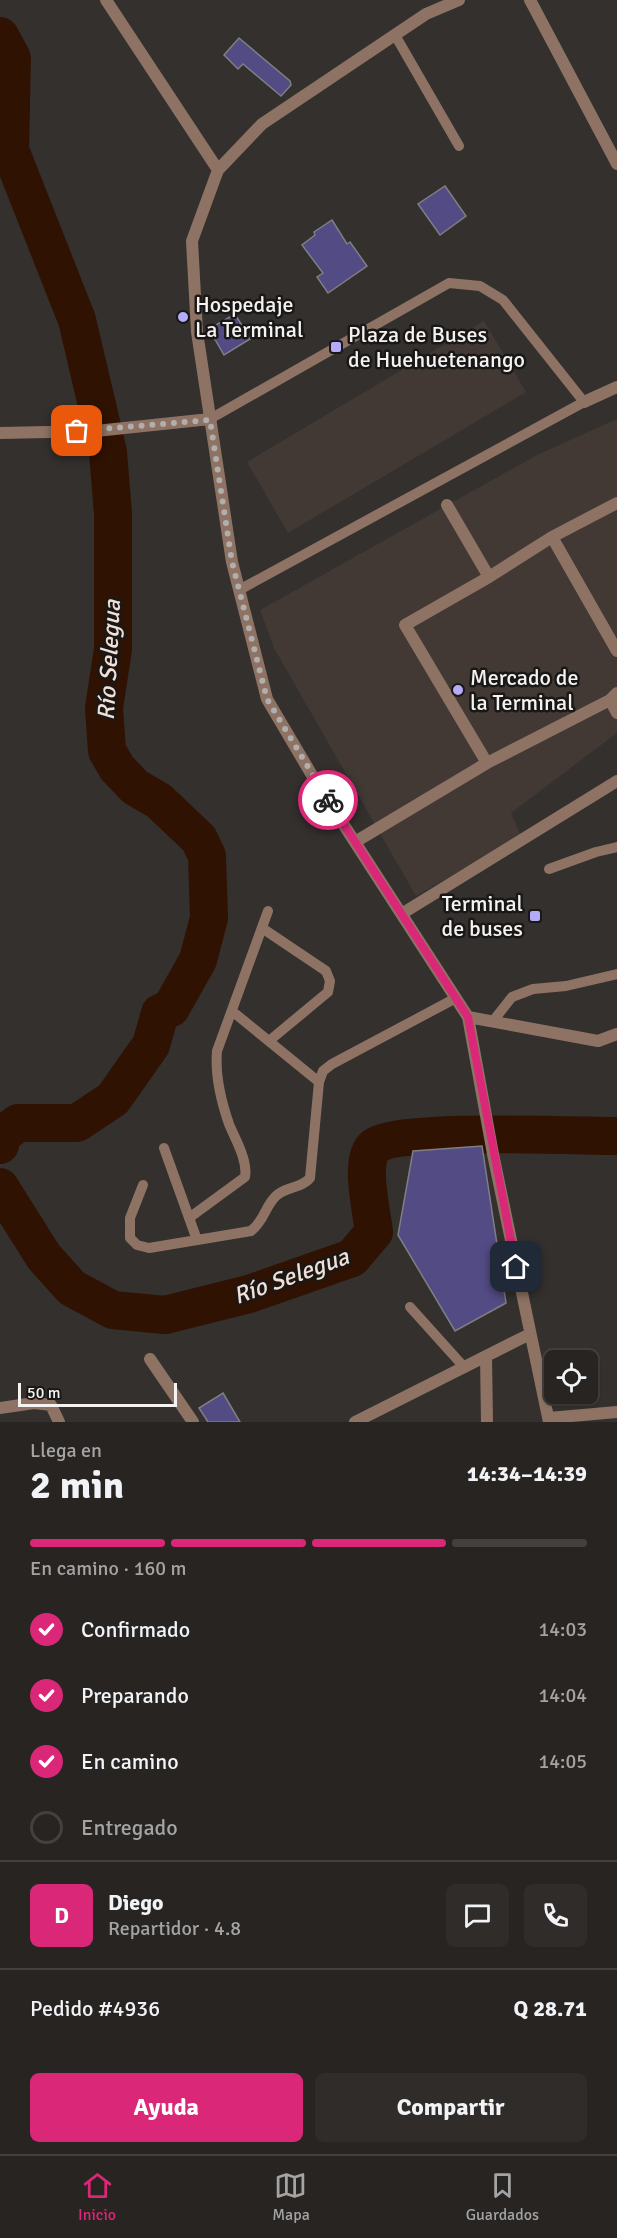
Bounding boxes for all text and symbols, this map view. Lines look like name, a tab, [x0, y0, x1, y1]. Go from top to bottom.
place label: Hospedaje La Terminal	[195, 291, 303, 343]
marker: Hospedaje La Terminal	[176, 310, 190, 324]
place label: Plaza de Buses de Huehuetenango	[348, 321, 525, 373]
marker: Plaza de Buses de Huehuetenango	[329, 340, 343, 354]
pin	[51, 405, 102, 456]
icon: bag	[60, 414, 93, 447]
water label: Río Selegua	[91, 598, 127, 721]
place label: Mercado de la Terminal	[470, 664, 579, 716]
marker: Mercado de la Terminal	[451, 683, 465, 697]
courier	[298, 770, 358, 830]
icon: bike	[312, 784, 345, 817]
place label: Terminal de buses	[442, 890, 523, 942]
marker: Terminal de buses	[528, 909, 542, 923]
water label: Río Selegua	[229, 1241, 354, 1311]
pin	[490, 1241, 541, 1292]
icon: home	[499, 1250, 532, 1283]
map controls	[544, 1350, 598, 1404]
button: locate	[544, 1350, 598, 1404]
scale bar	[18, 1380, 177, 1408]
text: 50 m	[27, 1383, 61, 1403]
text: Llega en	[30, 1438, 102, 1463]
text: 14:34–14:39	[467, 1460, 587, 1487]
text: 2 min	[30, 1461, 124, 1509]
text: En camino · 160 m	[30, 1556, 187, 1581]
icon: check	[30, 1613, 63, 1646]
text: Confirmado	[81, 1616, 190, 1643]
text: 14:03	[538, 1617, 587, 1642]
icon: check	[30, 1679, 63, 1712]
text: Preparando	[81, 1682, 189, 1709]
text: 14:04	[538, 1683, 587, 1708]
icon: check	[30, 1745, 63, 1778]
text: En camino	[81, 1748, 179, 1775]
text: 14:05	[538, 1749, 587, 1774]
text: Entregado	[81, 1814, 178, 1841]
button: chat	[446, 1884, 509, 1947]
button: phone	[524, 1884, 587, 1947]
text: Diego	[108, 1889, 163, 1916]
text: D	[54, 1902, 69, 1929]
text: Repartidor · 4.8	[108, 1916, 241, 1941]
text: Pedido #4936	[30, 1995, 160, 2022]
text: Q 28.71	[514, 1995, 587, 2022]
button: Ayuda	[30, 2073, 303, 2142]
button: Compartir	[315, 2073, 587, 2142]
tab: Inicio	[78, 2169, 116, 2225]
tab: Mapa	[272, 2169, 310, 2225]
tab: Guardados	[466, 2169, 539, 2225]

